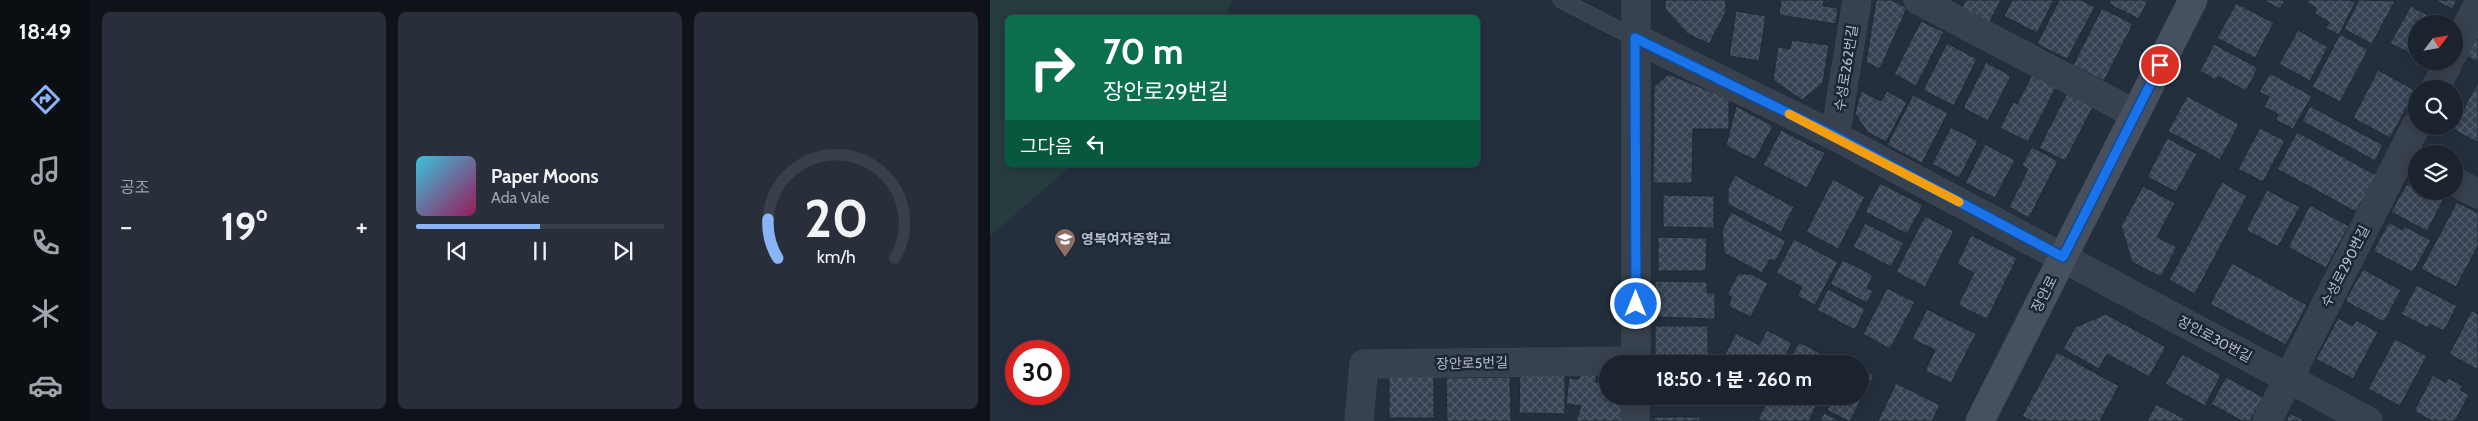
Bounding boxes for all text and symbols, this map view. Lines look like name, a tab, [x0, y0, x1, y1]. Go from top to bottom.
north arrow	[2408, 15, 2462, 70]
map controls	[2408, 15, 2463, 200]
text: 18:49	[19, 18, 71, 45]
street label: 수성로262번길	[1830, 24, 1862, 112]
text: 70 m	[1103, 30, 1184, 73]
icon: right	[1020, 35, 1085, 100]
pin	[2139, 44, 2181, 86]
icon: arrive	[2146, 51, 2174, 79]
text: 장안로29번길	[1103, 78, 1228, 105]
button: search	[2408, 80, 2463, 135]
icon: directions	[28, 82, 63, 117]
icon: left	[1082, 130, 1110, 158]
text: 그다음	[1020, 135, 1072, 158]
button: layers	[2408, 145, 2463, 200]
icon: music	[28, 153, 63, 188]
text: Paper Moons	[491, 165, 599, 188]
text: 공조	[120, 178, 149, 197]
text: 20	[804, 187, 868, 250]
text: Ada Vale	[491, 188, 550, 207]
text: 19°	[221, 203, 267, 250]
text: −	[120, 209, 132, 243]
text: +	[356, 209, 368, 243]
street label: 수성로290번길	[2317, 222, 2373, 310]
icon: phone	[28, 225, 63, 260]
school or university icon: 영복여자중학교	[1053, 227, 1077, 258]
place label: 영복여자중학교	[1081, 230, 1171, 248]
icon: previous	[443, 237, 471, 265]
icon: pause	[526, 237, 554, 265]
icon: next	[609, 237, 637, 265]
text: km/h	[816, 246, 856, 267]
street label: 장안로	[2027, 273, 2061, 315]
position arrow	[1609, 277, 1661, 329]
icon: climate	[28, 296, 63, 331]
street label: 장안로30번길	[2175, 312, 2255, 366]
speed limit sign: 30	[1005, 340, 1070, 405]
street label: 장안로5번길	[1436, 353, 1508, 373]
icon: car	[28, 368, 63, 403]
text: 18:50 · 1 분 · 260 m	[1656, 368, 1812, 391]

